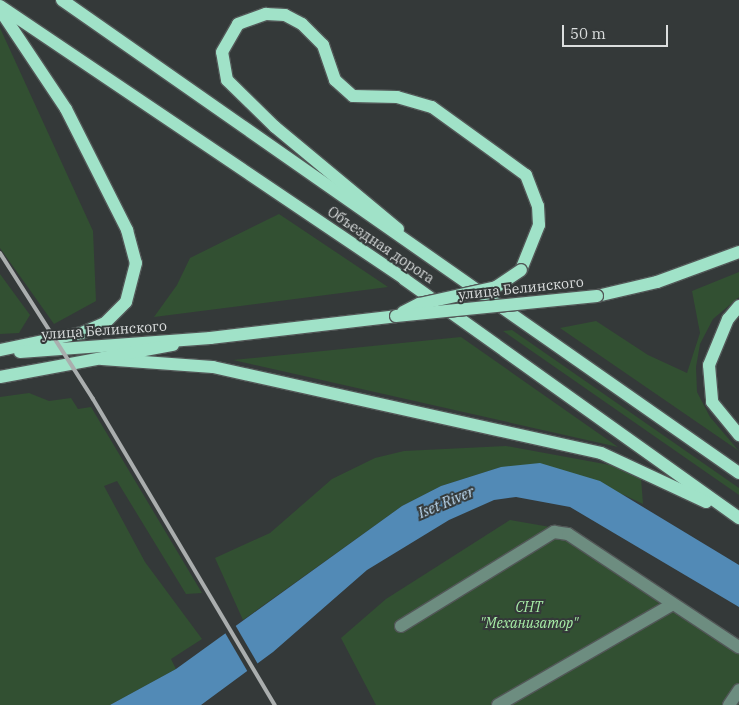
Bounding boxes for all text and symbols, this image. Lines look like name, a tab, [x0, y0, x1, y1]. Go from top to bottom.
scale bar	[564, 15, 670, 47]
text: 50 m	[570, 24, 606, 43]
street label: Объездная дорога	[324, 203, 438, 287]
street label: улица Белинского	[458, 273, 584, 303]
street label: улица Белинского	[41, 317, 167, 343]
water label: Iset River	[415, 482, 477, 522]
park label: СНТ "Механизатор"	[480, 599, 578, 632]

